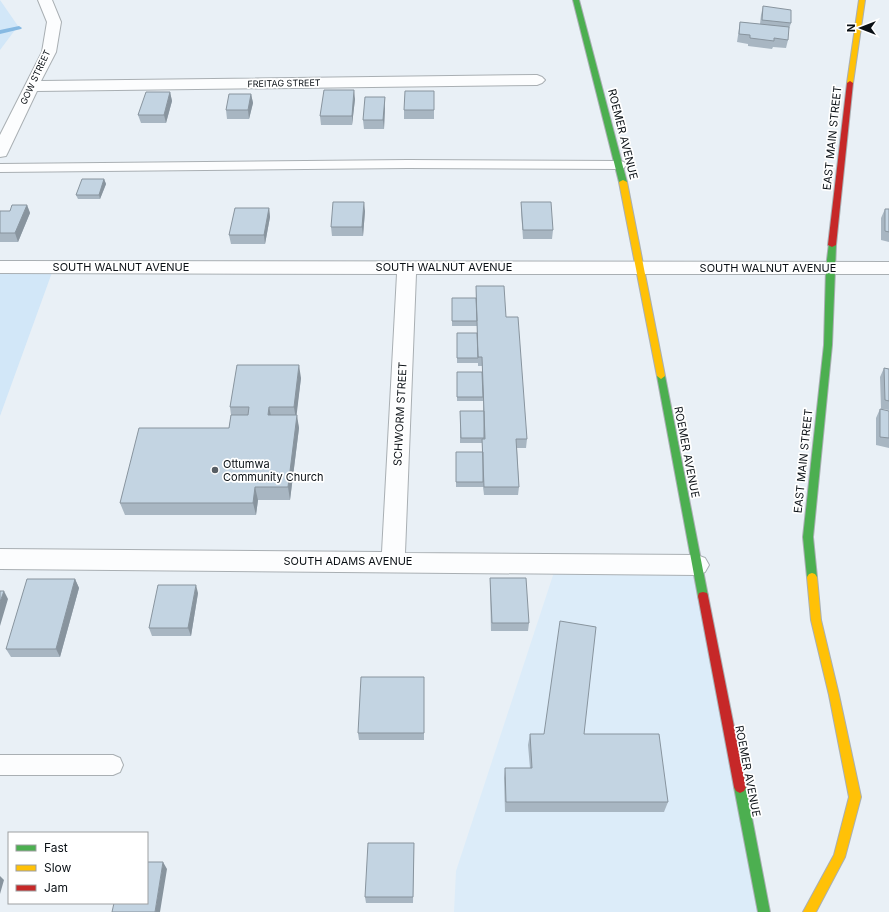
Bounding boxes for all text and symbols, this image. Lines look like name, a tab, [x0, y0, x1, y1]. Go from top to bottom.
north arrow	[841, 8, 881, 48]
text: N	[844, 24, 858, 32]
street label: GOW STREET	[18, 48, 53, 106]
street label: FREITAG STREET	[247, 77, 321, 89]
street label: EAST MAIN STREET	[820, 85, 844, 191]
street label: ROEMER AVENUE	[605, 87, 641, 181]
street label: SOUTH WALNUT AVENUE	[53, 260, 189, 274]
street label: SOUTH WALNUT AVENUE	[376, 260, 512, 274]
street label: SOUTH WALNUT AVENUE	[700, 261, 836, 275]
street label: SCHWORM STREET	[390, 362, 410, 466]
street label: ROEMER AVENUE	[671, 405, 703, 499]
street label: EAST MAIN STREET	[791, 408, 815, 514]
place label: Ottumwa Community Church	[223, 457, 323, 484]
marker: Ottumwa Community Church	[210, 465, 220, 475]
street label: SOUTH ADAMS AVENUE	[284, 554, 412, 568]
street label: ROEMER AVENUE	[732, 724, 764, 818]
legend	[8, 832, 148, 904]
text: Fast	[44, 840, 68, 855]
text: Slow	[44, 860, 72, 875]
text: Jam	[44, 880, 68, 895]

